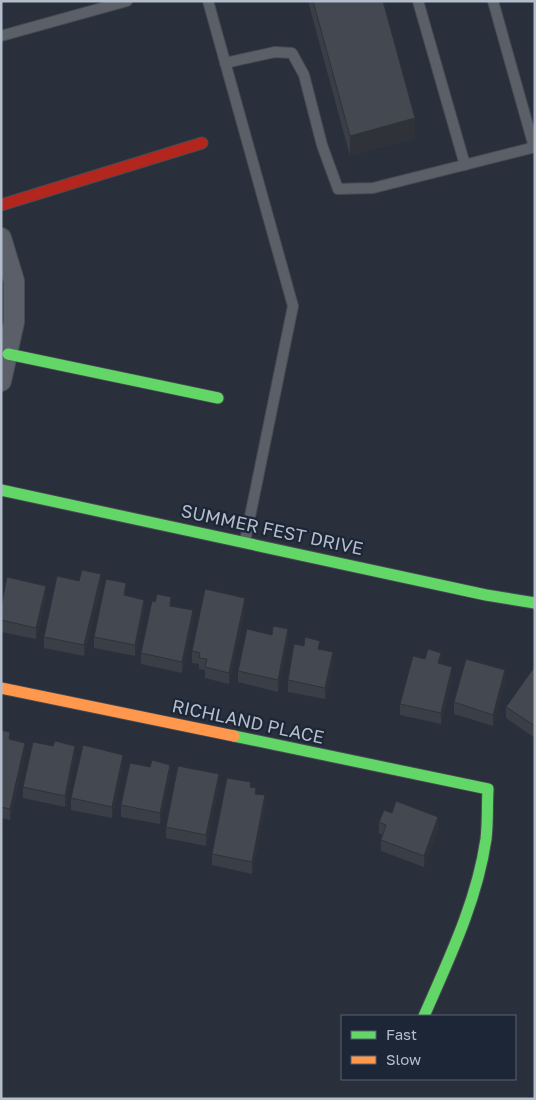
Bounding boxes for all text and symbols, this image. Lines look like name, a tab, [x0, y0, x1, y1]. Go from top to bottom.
street label: SUMMER FEST DRIVE	[179, 499, 365, 559]
street label: RICHLAND PLACE	[170, 694, 326, 748]
legend	[341, 1015, 516, 1080]
text: Fast	[386, 1025, 417, 1043]
text: Slow	[386, 1050, 421, 1068]

